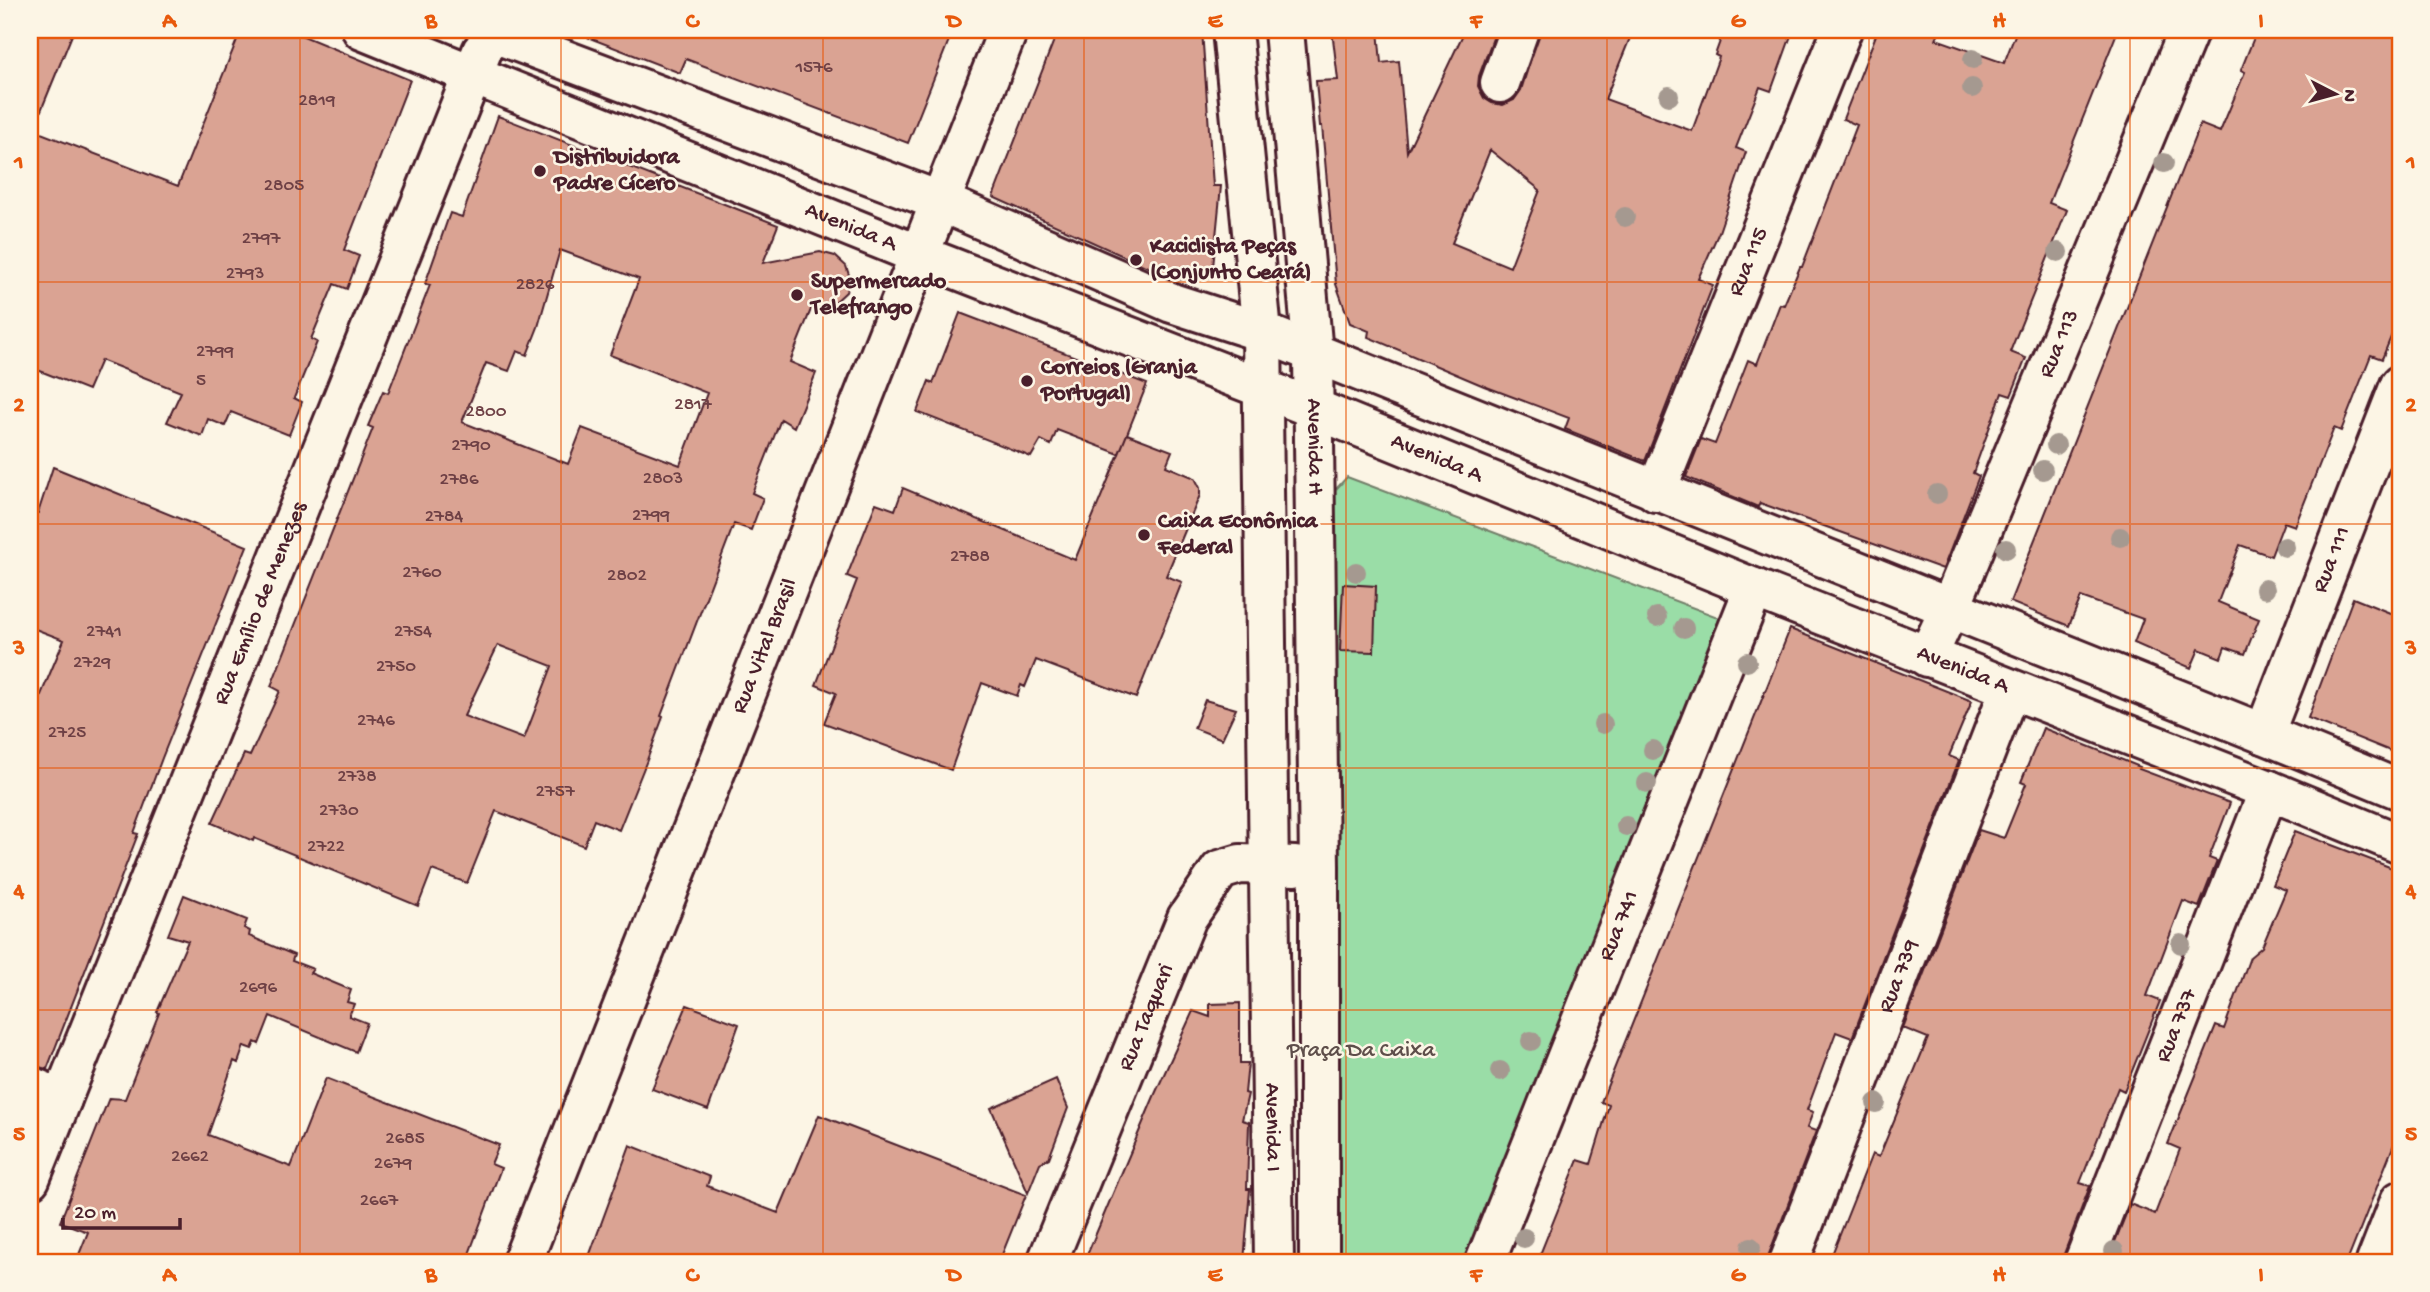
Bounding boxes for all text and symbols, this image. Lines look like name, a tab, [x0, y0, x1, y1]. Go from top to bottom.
text: A	[161, 9, 177, 36]
text: B	[424, 9, 438, 36]
text: C	[686, 9, 701, 36]
text: D	[945, 9, 963, 36]
text: E	[1208, 9, 1224, 36]
text: F	[1469, 9, 1484, 36]
text: G	[1731, 9, 1747, 36]
text: H	[1992, 9, 2006, 36]
text: I	[2258, 9, 2264, 36]
house number: 1576	[794, 57, 833, 80]
north arrow	[2300, 60, 2370, 130]
text: N	[2336, 88, 2361, 103]
house number: 2819	[299, 90, 336, 113]
place label: Distribuidora Padre Cícero	[552, 145, 680, 198]
text: 1	[13, 150, 24, 177]
text: 1	[2405, 150, 2416, 177]
marker: Distribuidora Padre Cícero	[532, 163, 548, 179]
house number: 2805	[264, 175, 304, 198]
street label: Avenida A	[801, 197, 902, 258]
street label: Rua 115	[1723, 224, 1775, 300]
house number: 2797	[242, 228, 281, 251]
place label: Kaciclista Peças (Conjunto Ceará)	[1149, 234, 1312, 287]
marker: Kaciclista Peças (Conjunto Ceará)	[1128, 252, 1144, 268]
house number: 2793	[226, 263, 264, 286]
place label: Supermercado Telefrango	[809, 269, 946, 322]
house number: 2826	[516, 274, 555, 297]
marker: Supermercado Telefrango	[789, 287, 805, 303]
street label: Rua 113	[2033, 306, 2085, 382]
house number: 2799	[196, 341, 235, 364]
place label: Correios (Granja Portugal)	[1039, 355, 1198, 408]
house number: 5	[196, 370, 206, 393]
marker: Correios (Granja Portugal)	[1019, 373, 1035, 389]
text: 2	[13, 393, 25, 420]
text: 2	[2405, 393, 2417, 420]
house number: 2817	[674, 394, 713, 417]
street label: Avenida H	[1300, 398, 1328, 496]
house number: 2800	[465, 401, 507, 424]
street label: Avenida A	[1387, 428, 1488, 490]
house number: 2790	[451, 435, 491, 458]
house number: 2803	[643, 468, 683, 491]
house number: 2786	[439, 469, 479, 492]
street label: Rua Emílio de Menezes	[208, 498, 314, 709]
house number: 2799	[632, 505, 671, 528]
house number: 2784	[425, 506, 463, 529]
place label: Caixa Econômica Federal	[1157, 509, 1319, 562]
street label: Rua 111	[2307, 523, 2357, 597]
marker: Caixa Econômica Federal	[1136, 527, 1152, 543]
house number: 2788	[950, 546, 990, 569]
house number: 2760	[402, 562, 442, 585]
house number: 2802	[607, 565, 647, 588]
street label: Rua Vital Brasil	[726, 575, 804, 718]
house number: 2741	[86, 621, 122, 644]
house number: 2754	[394, 621, 432, 644]
text: 3	[12, 636, 25, 663]
text: 3	[2404, 636, 2417, 663]
street label: Avenida A	[1913, 640, 2014, 701]
house number: 2729	[73, 652, 111, 675]
house number: 2750	[376, 656, 416, 679]
house number: 2746	[357, 710, 395, 733]
house number: 2725	[48, 722, 86, 745]
house number: 2738	[337, 766, 377, 789]
house number: 2757	[535, 781, 576, 804]
house number: 2730	[319, 800, 359, 823]
house number: 2722	[307, 836, 345, 859]
text: 4	[13, 879, 25, 906]
text: 4	[2405, 879, 2417, 906]
street label: Rua 741	[1593, 887, 1645, 965]
street label: Rua 739	[1873, 935, 1926, 1017]
street label: Rua Taquari	[1113, 960, 1180, 1075]
house number: 2696	[239, 977, 277, 1000]
street label: Rua 737	[2150, 984, 2204, 1066]
park label: Praça Da Caixa	[1286, 1038, 1436, 1065]
street label: Avenida I	[1258, 1083, 1286, 1172]
text: 5	[13, 1122, 25, 1149]
text: 5	[2405, 1122, 2417, 1149]
house number: 2685	[385, 1128, 425, 1151]
house number: 2662	[171, 1146, 209, 1169]
house number: 2679	[374, 1153, 413, 1176]
scale bar	[63, 1187, 180, 1231]
house number: 2667	[360, 1190, 399, 1213]
text: 20 m	[74, 1202, 116, 1227]
text: A	[161, 1263, 177, 1290]
text: B	[424, 1263, 438, 1290]
text: C	[686, 1263, 701, 1290]
text: D	[945, 1263, 963, 1290]
text: E	[1208, 1263, 1224, 1290]
text: F	[1469, 1263, 1484, 1290]
text: G	[1731, 1263, 1747, 1290]
text: H	[1992, 1263, 2006, 1290]
text: I	[2258, 1263, 2264, 1290]

